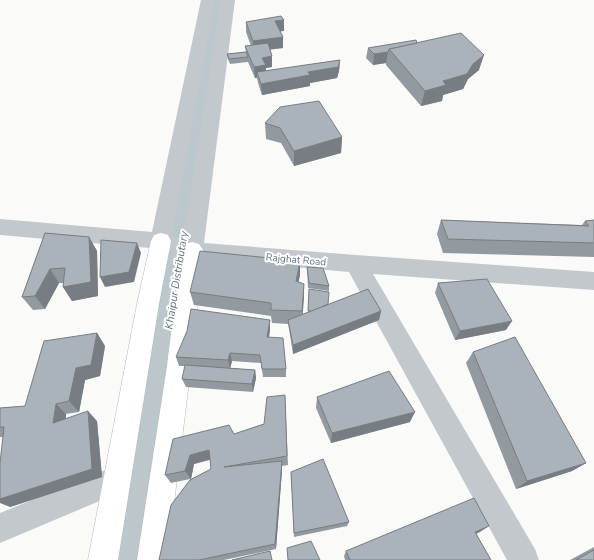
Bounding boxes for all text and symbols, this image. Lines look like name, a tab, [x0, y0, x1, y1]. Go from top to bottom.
water label: Khaipur Distributary	[161, 230, 192, 330]
street label: Rajghat Road	[265, 250, 327, 270]

